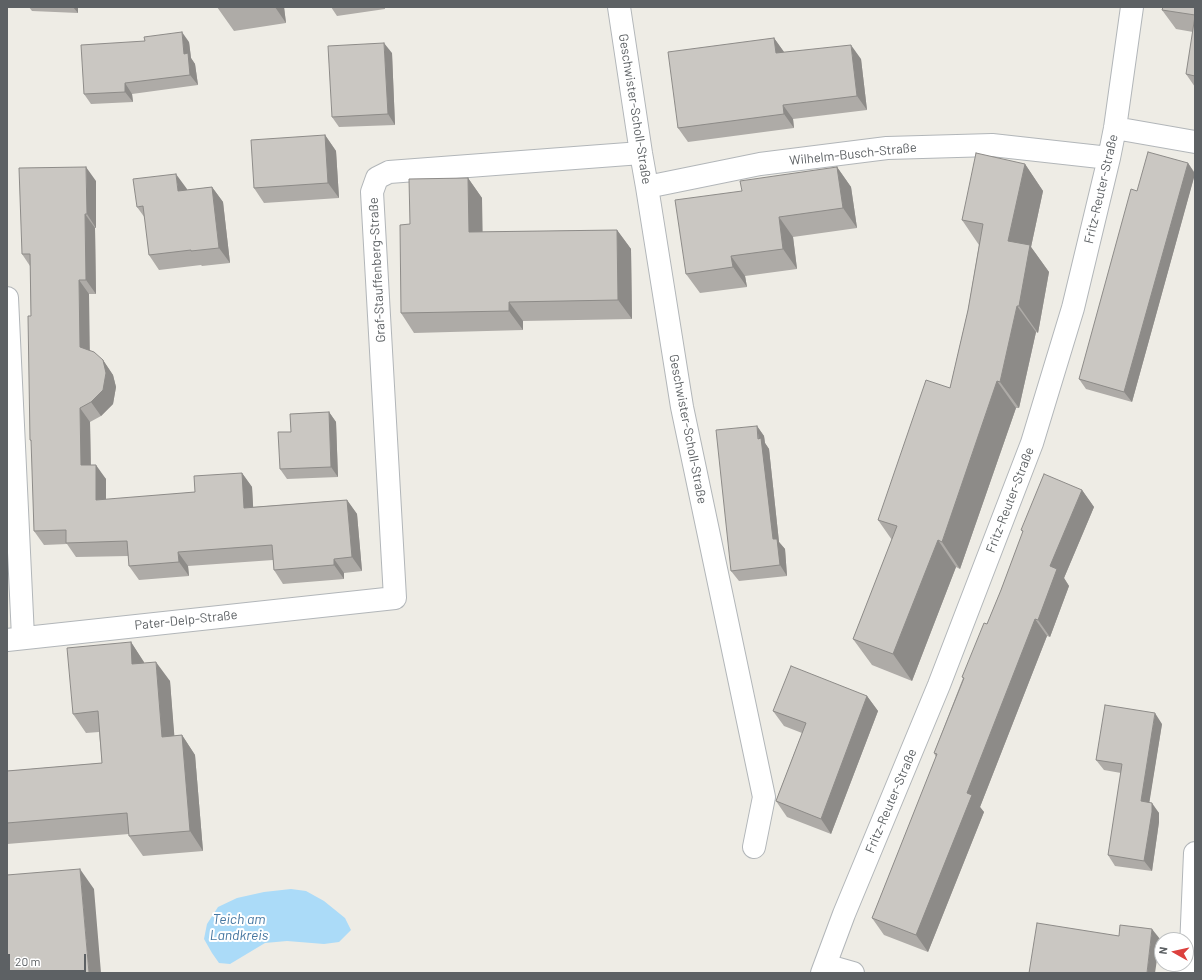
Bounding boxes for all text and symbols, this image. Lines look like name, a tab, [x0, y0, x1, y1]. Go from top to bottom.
street label: Geschwister-Scholl-Straße	[615, 33, 655, 185]
street label: Fritz-Reuter-Straße	[1081, 133, 1121, 245]
street label: Wilhelm-Busch-Straße	[788, 140, 918, 168]
street label: Graf-Stauffenberg-Straße	[365, 197, 389, 343]
street label: Geschwister-Scholl-Straße	[666, 353, 710, 505]
street label: Fritz-Reuter-Straße	[983, 445, 1037, 555]
street label: Pater-Delp-Straße	[134, 607, 238, 633]
street label: Fritz-Reuter-Straße	[862, 746, 920, 856]
water label: Teich am Landkreis	[210, 911, 268, 944]
north arrow	[1154, 932, 1194, 972]
scale bar	[10, 946, 88, 972]
text: N	[1156, 946, 1170, 955]
text: 20 m	[15, 954, 41, 968]

